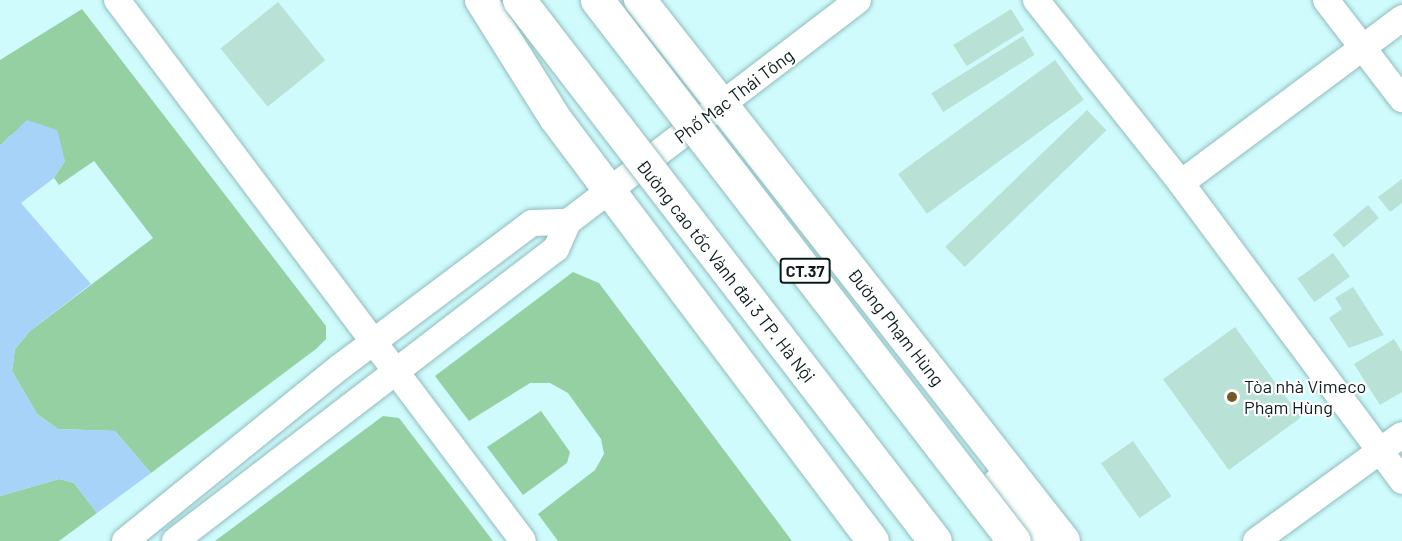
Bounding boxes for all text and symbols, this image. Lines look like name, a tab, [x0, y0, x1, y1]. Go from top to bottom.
street label: Phố Mạc Thái Tông	[670, 44, 798, 148]
street label: Đường cao tốc Vành đai 3 TP. Hà Nội	[632, 155, 820, 387]
road number: CT.37	[780, 258, 830, 284]
street label: Đường Phạm Hùng	[843, 264, 949, 390]
place label: Tòa nhà Vimeco Phạm Hùng	[1244, 376, 1366, 418]
marker: Tòa nhà Vimeco Phạm Hùng	[1225, 390, 1239, 404]

